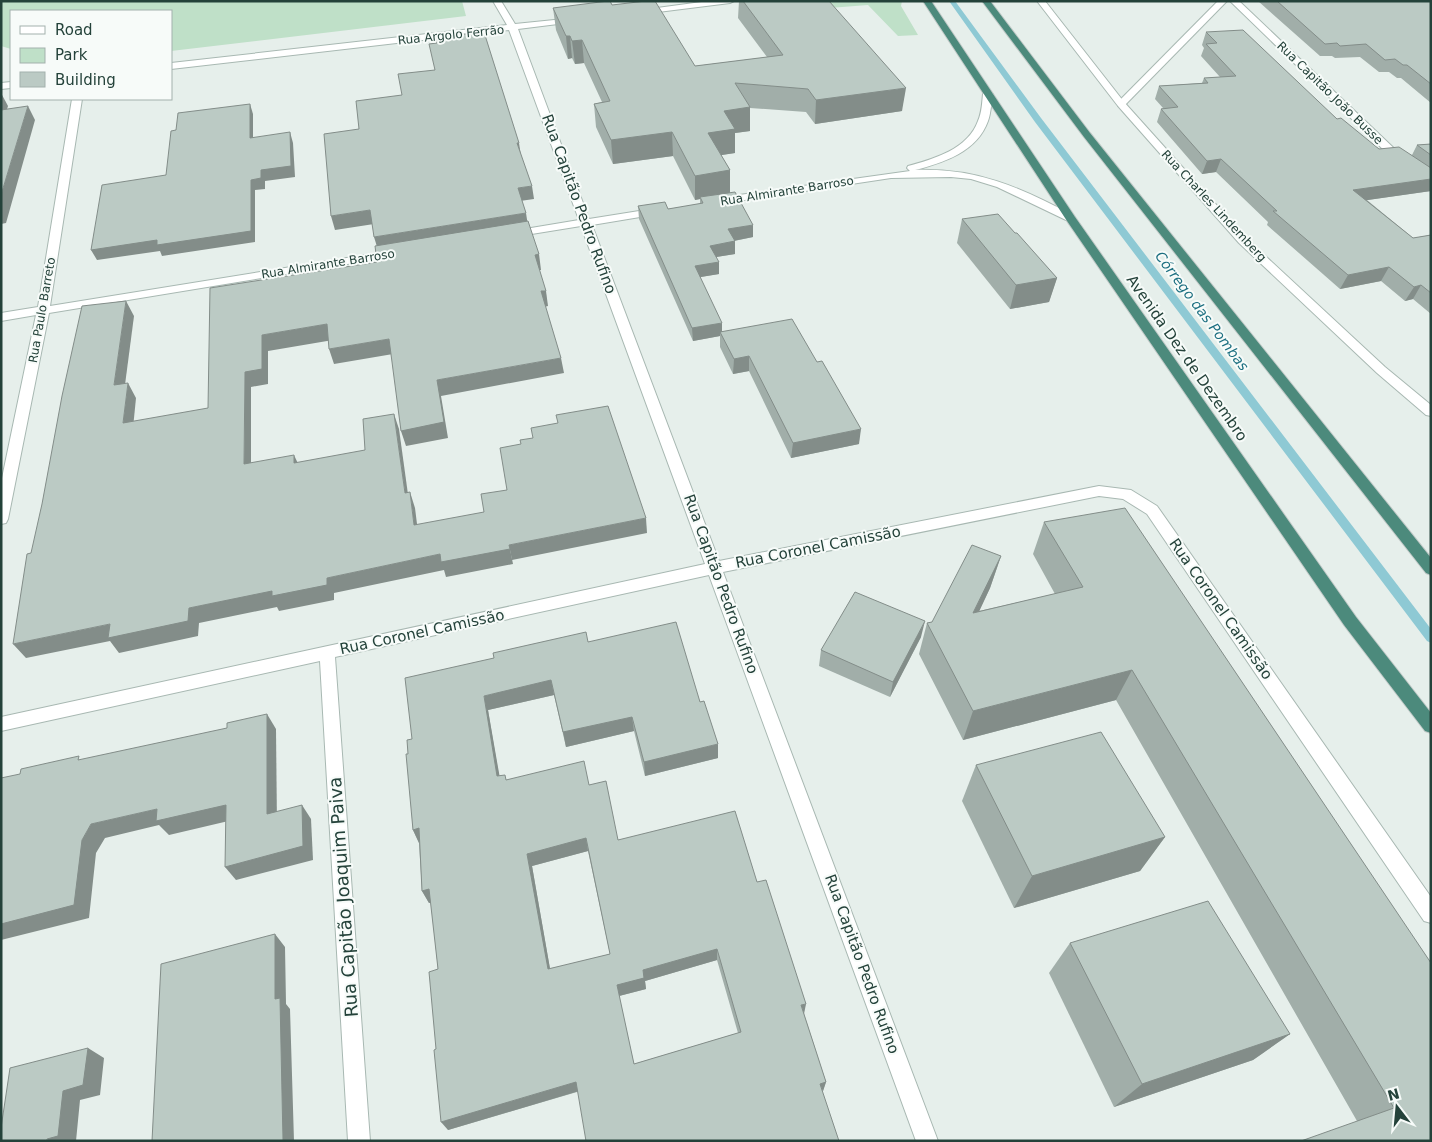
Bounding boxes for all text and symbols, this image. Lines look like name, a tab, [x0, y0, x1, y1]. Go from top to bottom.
legend	[10, 10, 172, 100]
text: Road	[55, 21, 93, 39]
street label: Rua Argolo Ferrão	[397, 22, 505, 48]
street label: Rua Capitão João Busse	[1274, 39, 1386, 147]
text: Park	[55, 46, 88, 64]
text: Building	[55, 71, 116, 89]
street label: Rua Capitão Pedro Rufino	[538, 112, 620, 296]
street label: Rua Charles Lindemberg	[1159, 147, 1269, 265]
street label: Rua Almirante Barroso	[719, 174, 855, 208]
street label: Rua Almirante Barroso	[260, 247, 396, 281]
water label: Córrego das Pombas	[1152, 248, 1252, 374]
street label: Rua Paulo Barreto	[26, 256, 58, 364]
street label: Avenida Dez de Dezembro	[1123, 271, 1251, 445]
street label: Rua Capitão Pedro Rufino	[680, 492, 762, 676]
street label: Rua Coronel Camissão	[734, 522, 902, 572]
street label: Rua Coronel Camissão	[1165, 535, 1277, 683]
street label: Rua Coronel Camissão	[338, 606, 506, 658]
street label: Rua Capitão Joaquim Paiva	[324, 776, 362, 1018]
street label: Rua Capitão Pedro Rufino	[821, 872, 903, 1056]
north arrow	[1372, 1082, 1422, 1132]
text: N	[1386, 1085, 1401, 1104]

